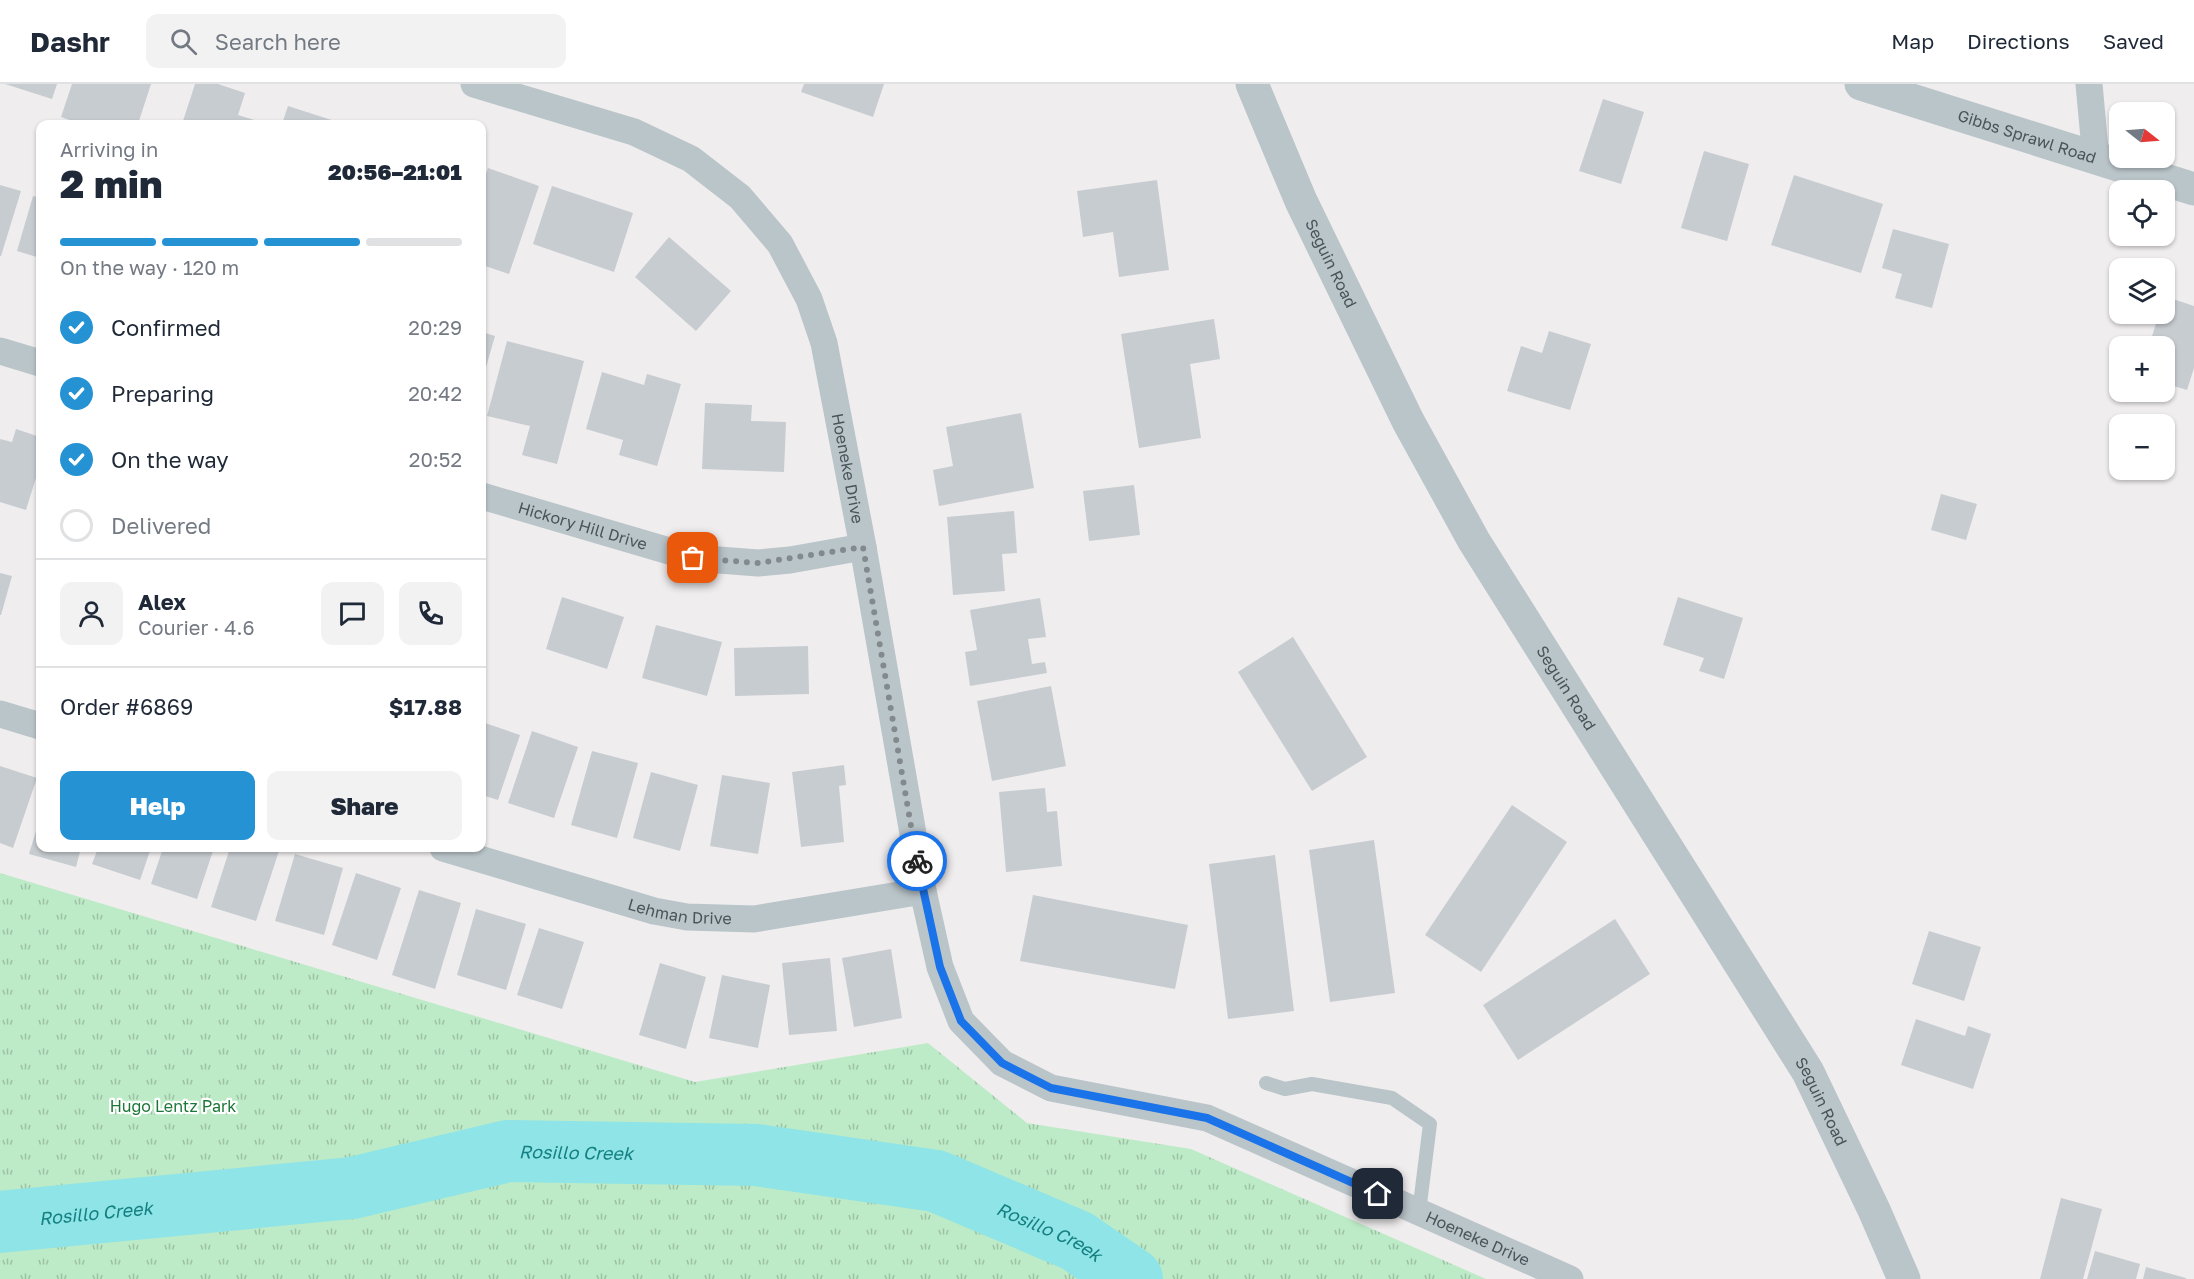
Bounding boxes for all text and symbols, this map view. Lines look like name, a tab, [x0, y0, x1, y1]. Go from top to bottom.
search box	[146, 14, 566, 68]
text: Dashr	[30, 25, 110, 58]
icon: search	[167, 25, 200, 58]
text: Search here	[215, 28, 341, 55]
text: Map	[1891, 28, 1934, 54]
text: Directions	[1967, 28, 2070, 54]
text: Saved	[2103, 28, 2164, 54]
north arrow	[2109, 102, 2175, 168]
map controls	[2109, 102, 2175, 480]
street label: Gibbs Sprawl Road	[1955, 105, 2099, 168]
text: Arriving in	[60, 137, 158, 161]
text: 20:56–21:01	[328, 158, 462, 185]
text: 2 min	[60, 160, 163, 207]
button: locate	[2109, 180, 2175, 246]
street label: Seguin Road	[1301, 215, 1361, 311]
text: On the way · 120 m	[60, 255, 239, 279]
button: layers	[2109, 258, 2175, 324]
icon: check	[60, 311, 93, 344]
text: Confirmed	[111, 314, 221, 341]
text: 20:29	[408, 315, 462, 339]
button: +	[2109, 336, 2175, 402]
icon: check	[60, 377, 93, 410]
text: Preparing	[111, 380, 214, 407]
text: 20:42	[408, 381, 462, 405]
street label: Hoeneke Drive	[828, 411, 868, 525]
button: −	[2109, 414, 2175, 480]
icon: check	[60, 443, 93, 476]
text: On the way	[111, 446, 229, 473]
text: 20:52	[409, 447, 462, 471]
street label: Hickory Hill Drive	[516, 497, 650, 554]
text: Delivered	[111, 512, 211, 539]
pin	[667, 532, 718, 583]
icon: bag	[676, 541, 709, 574]
button: person	[60, 582, 123, 645]
button: chat	[321, 582, 384, 645]
button: phone	[399, 582, 462, 645]
text: Alex	[138, 588, 186, 615]
text: Courier · 4.6	[138, 615, 255, 639]
street label: Seguin Road	[1532, 642, 1601, 734]
text: Order #6869	[60, 693, 193, 720]
text: $17.88	[389, 693, 462, 720]
button: Help	[60, 771, 255, 840]
button: Share	[267, 771, 462, 840]
courier	[887, 831, 947, 891]
icon: bike	[901, 845, 934, 878]
street label: Lehman Drive	[626, 894, 732, 928]
street label: Seguin Road	[1791, 1053, 1852, 1149]
park label: Hugo Lentz Park	[110, 1096, 236, 1116]
water label: Rosillo Creek	[519, 1140, 635, 1164]
pin	[1352, 1168, 1403, 1219]
icon: home	[1361, 1177, 1394, 1210]
water label: Rosillo Creek	[38, 1196, 155, 1229]
water label: Rosillo Creek	[993, 1197, 1108, 1267]
street label: Hoeneke Drive	[1423, 1206, 1533, 1270]

